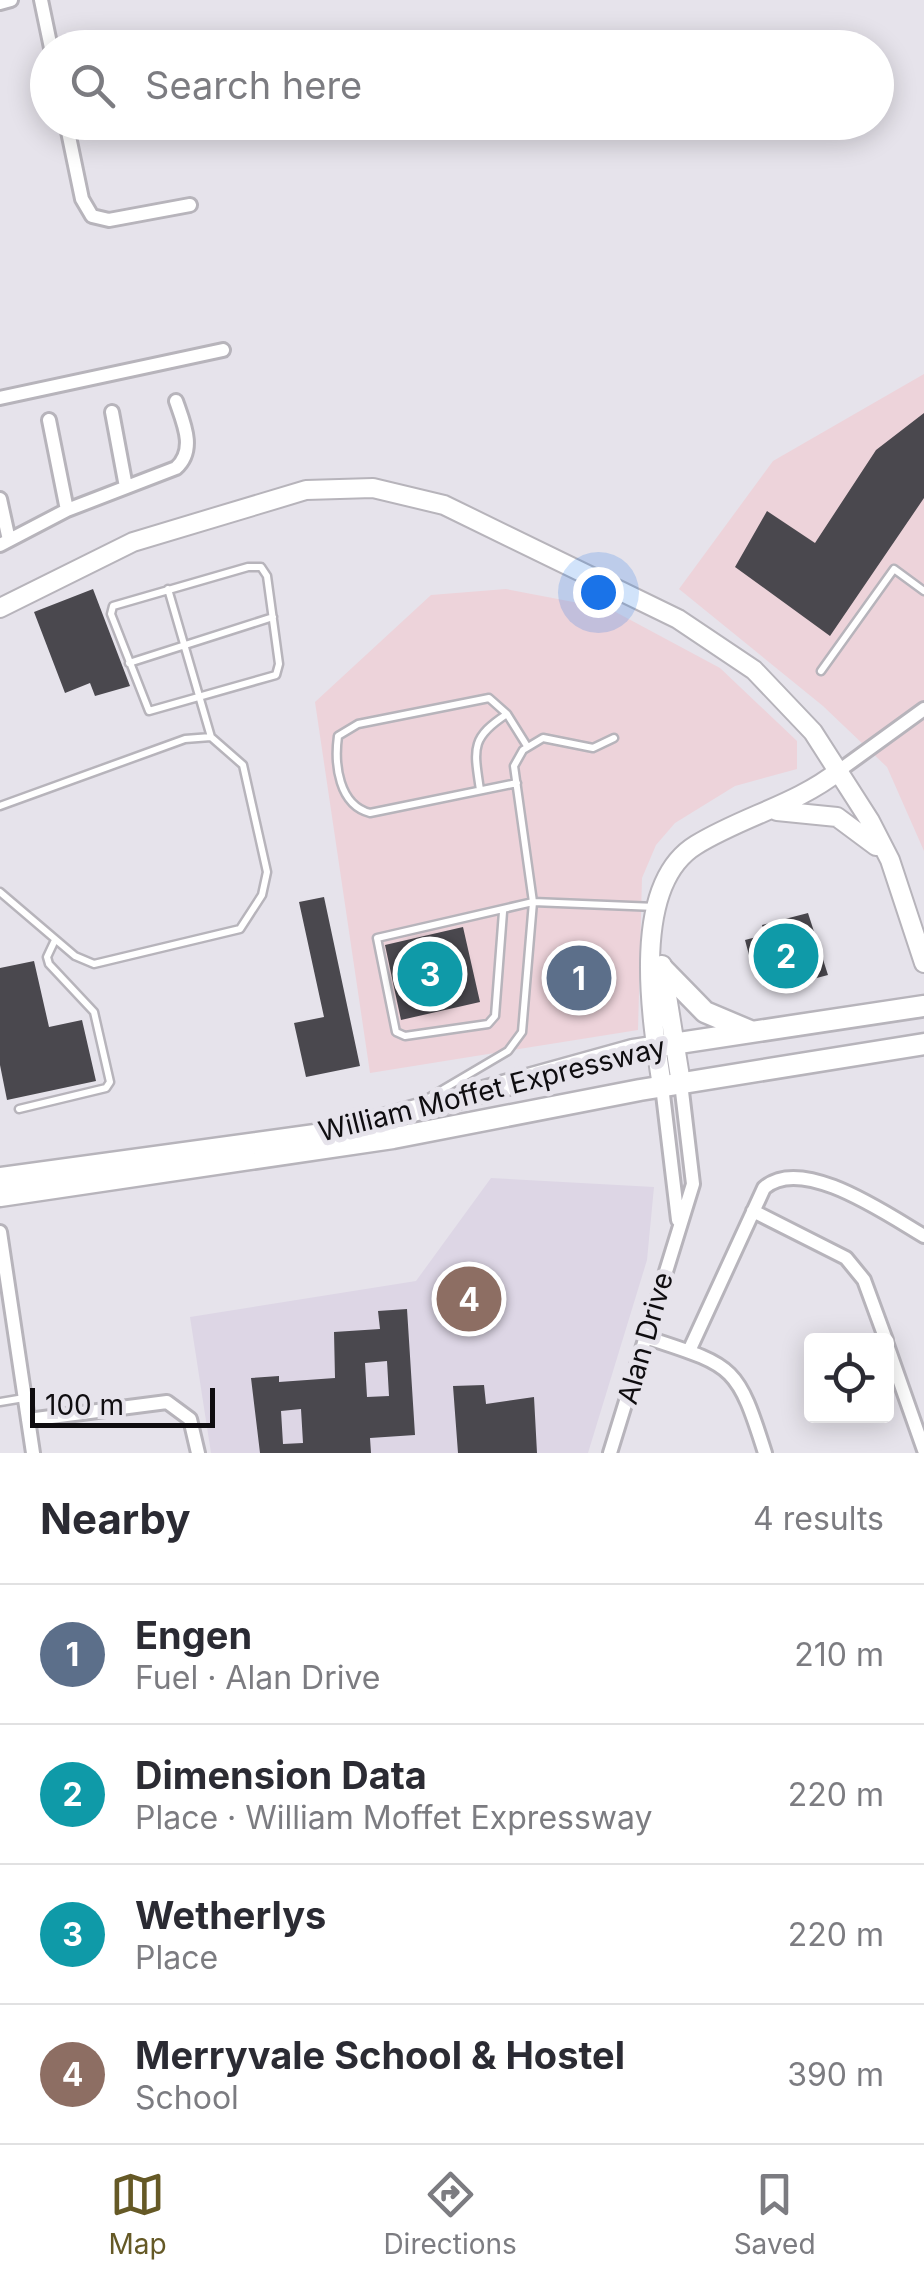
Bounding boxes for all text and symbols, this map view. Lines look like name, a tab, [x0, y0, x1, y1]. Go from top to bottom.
search box	[30, 30, 894, 140]
icon: search	[65, 58, 120, 113]
text: Search here	[145, 62, 362, 108]
your location	[573, 567, 624, 618]
pin: 2	[754, 918, 818, 994]
pin: 3	[398, 936, 462, 1012]
pin: 1	[546, 940, 612, 1016]
street label: William Moffet Expressway	[315, 1029, 669, 1149]
pin: 4	[436, 1262, 502, 1336]
street label: Alan Drive	[610, 1268, 680, 1408]
map controls	[804, 1333, 894, 1423]
button: locate	[804, 1333, 894, 1423]
scale bar	[30, 1383, 215, 1428]
text: 100 m	[45, 1388, 124, 1422]
text: Nearby	[40, 1493, 191, 1544]
text: 4 results	[753, 1499, 884, 1538]
text: Engen	[135, 1612, 252, 1658]
text: 1	[66, 1635, 79, 1674]
text: 210 m	[794, 1635, 884, 1674]
text: Fuel · Alan Drive	[135, 1658, 380, 1697]
text: Dimension Data	[135, 1752, 427, 1798]
text: 2	[62, 1775, 83, 1814]
text: 220 m	[788, 1775, 884, 1814]
text: Place · William Moffet Expressway	[135, 1798, 652, 1837]
text: Wetherlys	[135, 1892, 326, 1938]
text: 3	[62, 1915, 83, 1954]
text: 220 m	[788, 1915, 884, 1954]
text: Place	[135, 1938, 218, 1977]
text: Merryvale School & Hostel	[135, 2032, 625, 2078]
text: 4	[62, 2055, 83, 2094]
text: 390 m	[787, 2055, 884, 2094]
text: School	[135, 2078, 239, 2117]
tab: Map	[108, 2167, 167, 2261]
tab: Directions	[383, 2167, 517, 2261]
tab: Saved	[734, 2167, 816, 2261]

